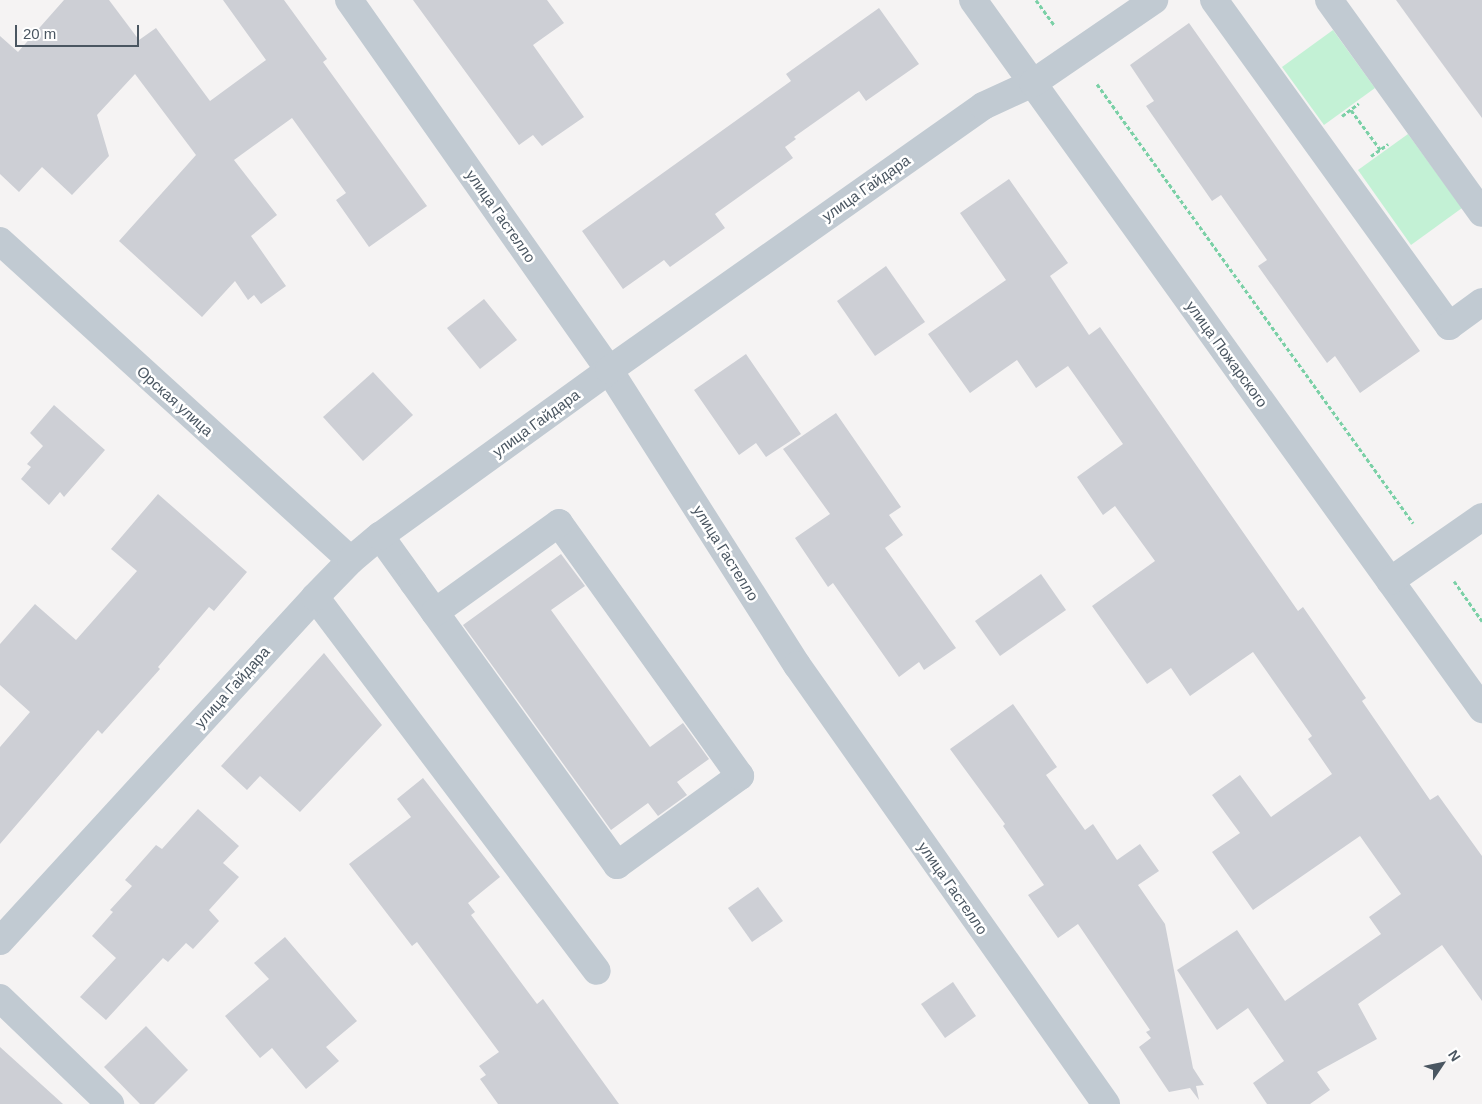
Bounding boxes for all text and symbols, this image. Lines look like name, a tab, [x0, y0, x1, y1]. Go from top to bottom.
scale bar	[18, 15, 141, 47]
text: 20 m	[23, 25, 56, 42]
street label: улица Гайдара	[819, 151, 913, 225]
street label: улица Гастелло	[462, 166, 540, 266]
street label: улица Пожарского	[1182, 297, 1272, 411]
street label: Орская улица	[133, 362, 217, 440]
street label: улица Гайдара	[489, 385, 583, 461]
street label: улица Гастелло	[689, 502, 763, 604]
street label: улица Гайдара	[191, 643, 273, 731]
street label: улица Гастелло	[914, 838, 992, 938]
north arrow	[1417, 1039, 1467, 1089]
text: N	[1445, 1047, 1464, 1064]

